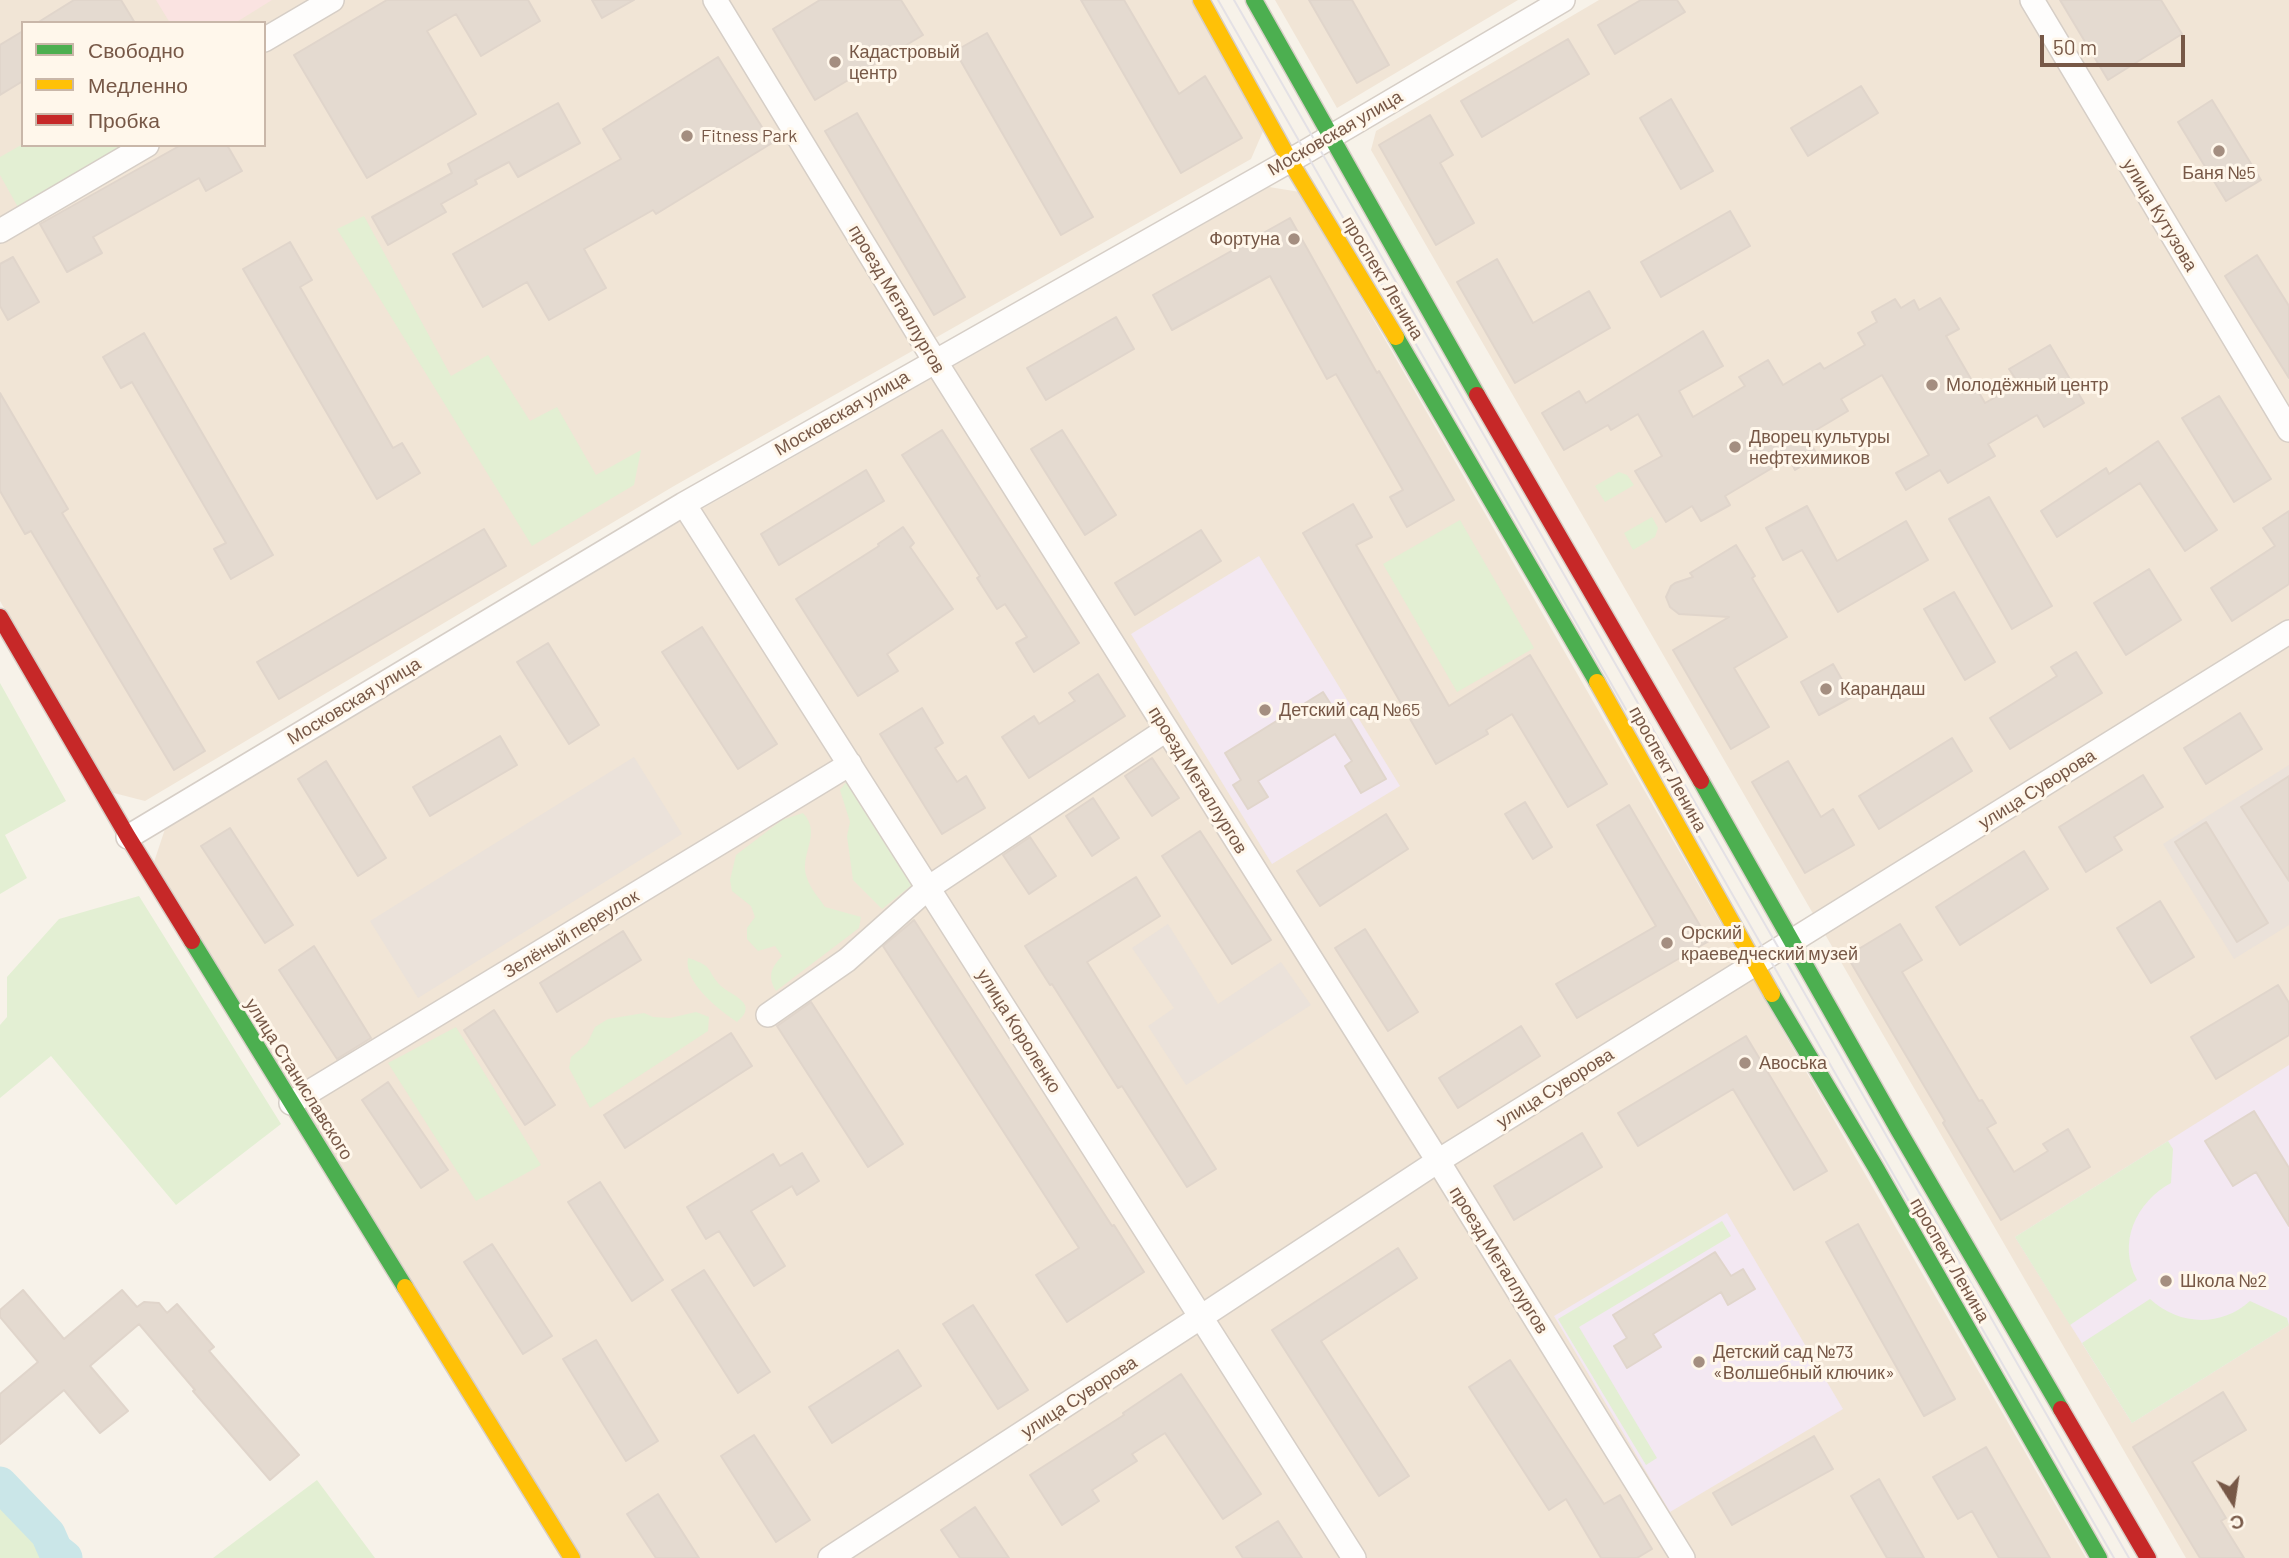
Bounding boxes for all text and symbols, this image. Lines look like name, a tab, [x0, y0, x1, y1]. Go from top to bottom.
legend	[21, 21, 266, 147]
scale bar	[2044, 21, 2189, 65]
text: 50 m	[2053, 34, 2097, 59]
text: Свободно	[88, 37, 185, 62]
place label: Кадастровый центр	[849, 41, 960, 84]
marker: Кадастровый центр	[827, 54, 843, 70]
text: Медленно	[88, 72, 188, 97]
street label: Московская улица	[1264, 86, 1406, 180]
text: Пробка	[88, 107, 160, 132]
place label: Fitness Park	[701, 125, 797, 147]
marker: Fitness Park	[679, 128, 695, 144]
marker: Баня №5	[2211, 143, 2227, 159]
street label: улица Кутузова	[2118, 155, 2202, 275]
place label: Баня №5	[2182, 162, 2256, 184]
street label: проспект Ленина	[1338, 212, 1428, 344]
street label: проезд Металлургов	[844, 221, 950, 377]
place label: Фортуна	[1209, 228, 1280, 250]
marker: Фортуна	[1286, 231, 1302, 247]
street label: Московская улица	[771, 366, 913, 460]
place label: Молодёжный центр	[1946, 374, 2109, 396]
marker: Молодёжный центр	[1924, 377, 1940, 393]
place label: Дворец культуры нефтехимиков	[1749, 426, 1890, 468]
marker: Дворец культуры нефтехимиков	[1727, 439, 1743, 455]
street label: Московская улица	[283, 653, 425, 749]
place label: Карандаш	[1840, 678, 1925, 700]
marker: Карандаш	[1818, 681, 1834, 697]
place label: Детский сад №65	[1279, 699, 1420, 721]
street label: проезд Металлургов	[1144, 702, 1252, 858]
marker: Детский сад №65	[1257, 702, 1273, 718]
street label: проспект Ленина	[1625, 702, 1711, 836]
street label: улица Суворова	[1975, 744, 2099, 834]
street label: Зелёный переулок	[499, 885, 643, 983]
place label: Орский краеведческий музей	[1681, 922, 1858, 964]
marker: Орский краеведческий музей	[1659, 935, 1675, 951]
street label: улица Короленко	[972, 965, 1066, 1097]
street label: улица Станиславского	[240, 994, 358, 1164]
street label: улица Суворова	[1493, 1043, 1617, 1133]
place label: Авоська	[1759, 1052, 1827, 1074]
marker: Авоська	[1737, 1055, 1753, 1071]
street label: проезд Металлургов	[1445, 1182, 1553, 1338]
street label: проспект Ленина	[1906, 1194, 1994, 1326]
place label: Школа №2	[2180, 1270, 2267, 1292]
marker: Школа №2	[2158, 1273, 2174, 1289]
place label: Детский сад №73 «Волшебный ключик»	[1713, 1341, 1895, 1384]
street label: улица Суворова	[1017, 1351, 1141, 1443]
marker: Детский сад №73 «Волшебный ключик»	[1691, 1354, 1707, 1370]
north arrow	[2198, 1467, 2268, 1537]
text: С	[2228, 1510, 2247, 1536]

